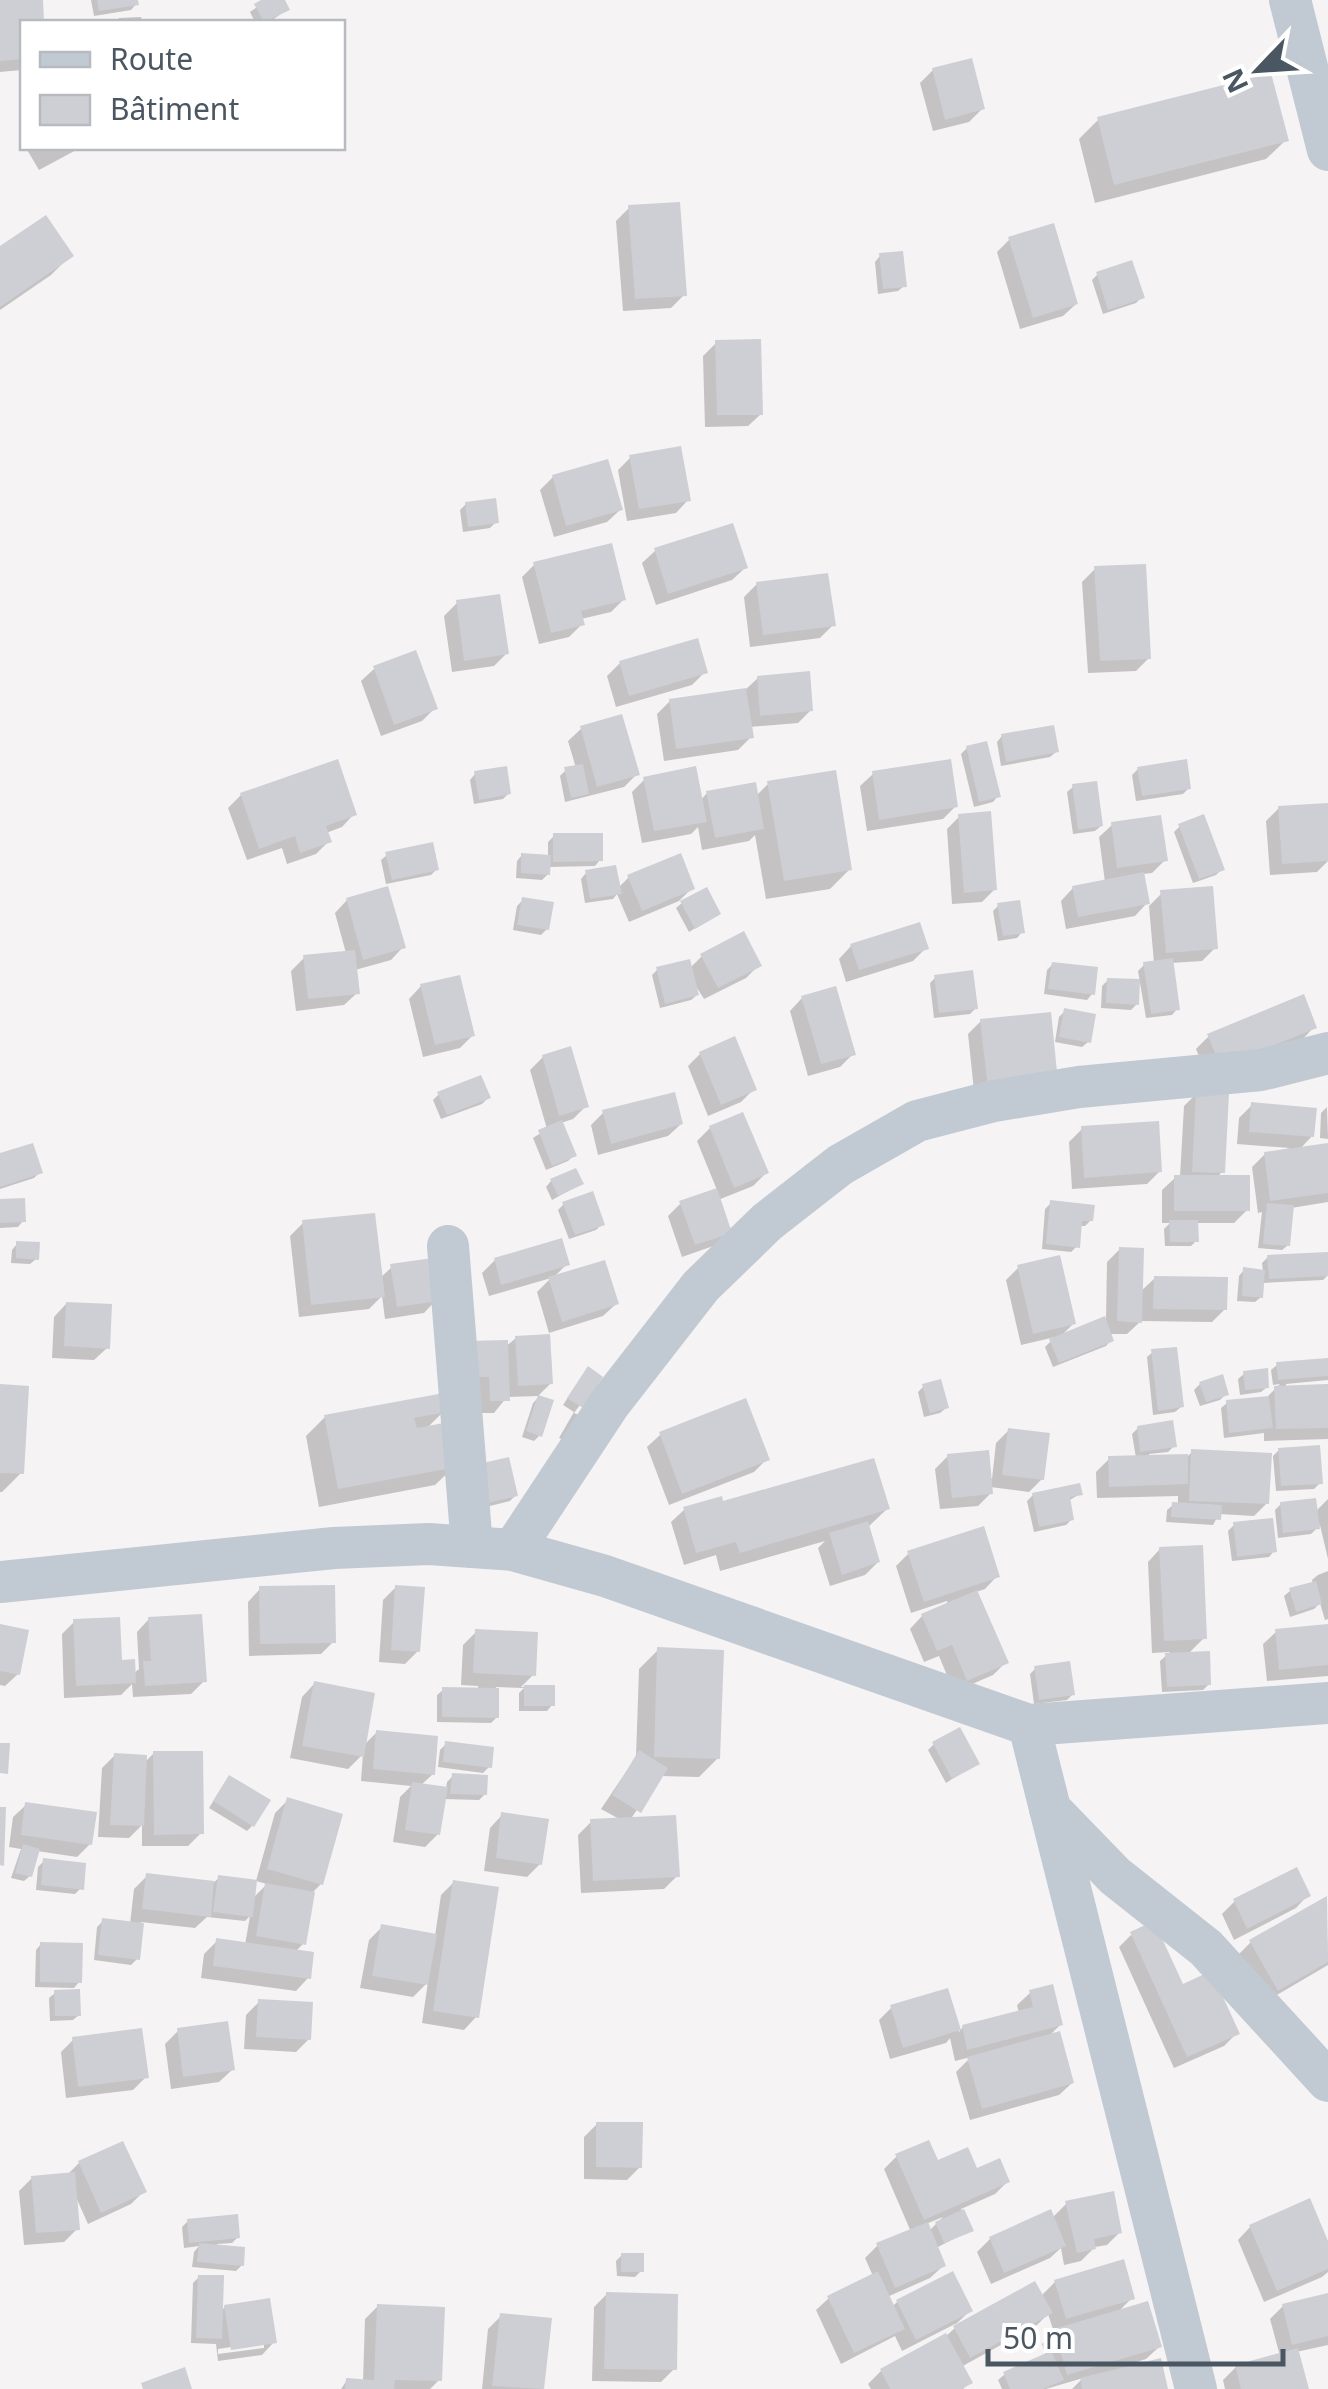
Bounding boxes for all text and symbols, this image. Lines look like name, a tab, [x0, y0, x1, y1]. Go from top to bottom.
legend	[20, 20, 345, 150]
north arrow	[1208, 20, 1308, 120]
text: Route	[110, 38, 193, 79]
text: N	[1212, 63, 1256, 99]
text: Bâtiment	[110, 88, 239, 129]
scale bar	[988, 2304, 1283, 2366]
text: 50 m	[1003, 2317, 1073, 2358]

